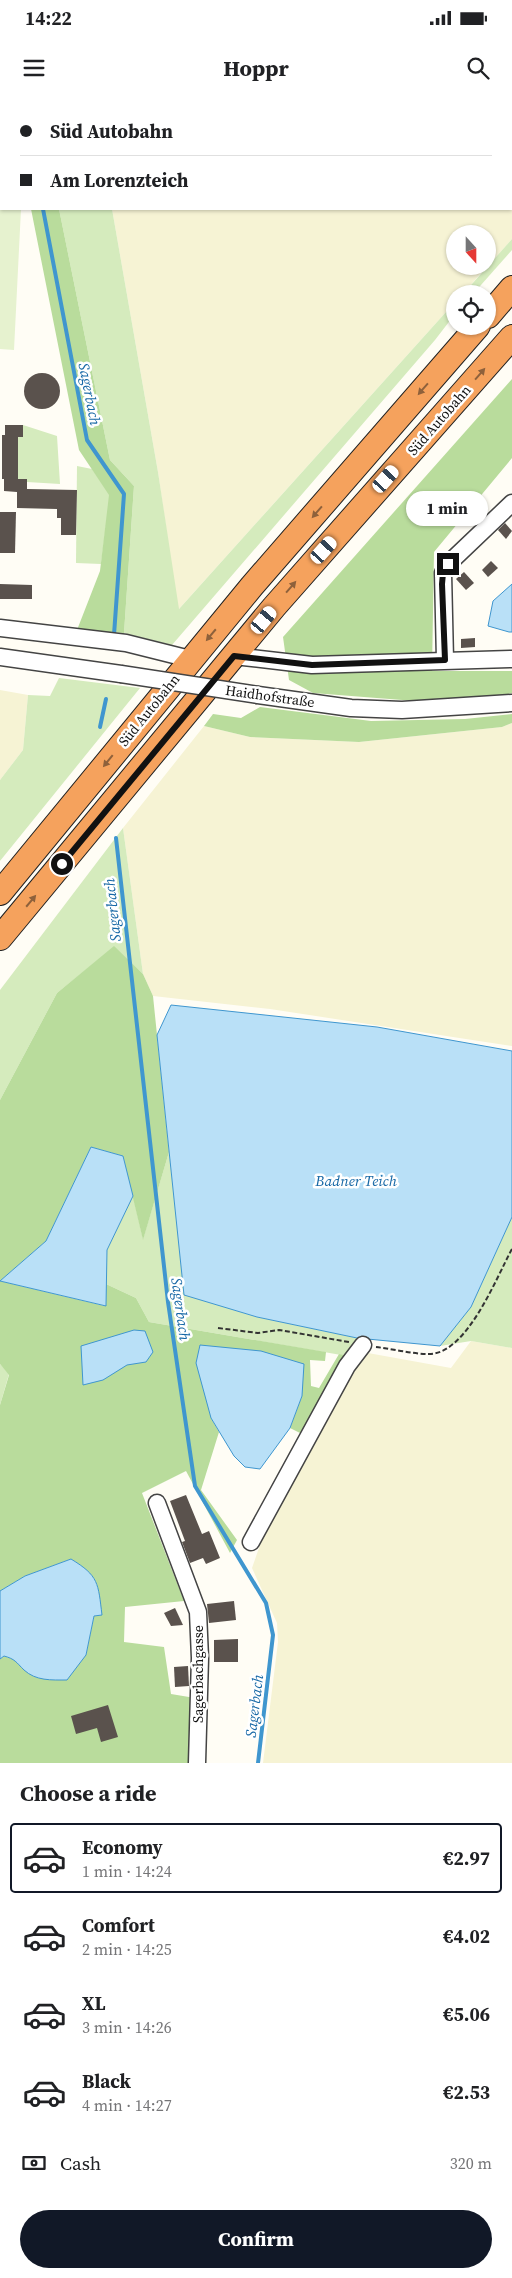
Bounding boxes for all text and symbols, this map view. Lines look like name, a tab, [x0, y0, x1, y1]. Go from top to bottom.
text: 14:22	[25, 5, 72, 31]
text: Hoppr	[223, 53, 289, 83]
icon: menu	[20, 54, 48, 82]
icon: search	[464, 54, 492, 82]
text: Süd Autobahn	[50, 118, 173, 144]
text: Am Lorenzteich	[50, 167, 188, 193]
north arrow	[446, 225, 496, 275]
map controls	[446, 225, 496, 335]
button: locate	[446, 285, 496, 335]
water label: Sagerbach	[74, 361, 106, 427]
one-way arrow	[474, 368, 486, 380]
street label: Süd Autobahn	[403, 380, 476, 460]
one-way arrow	[418, 383, 429, 396]
car	[370, 463, 401, 495]
callout: 1 min	[407, 492, 489, 526]
text: 1 min	[426, 497, 468, 519]
one-way arrow	[311, 505, 322, 518]
car	[308, 534, 339, 566]
route end	[437, 553, 459, 575]
one-way arrow	[286, 581, 297, 594]
car	[248, 604, 279, 636]
one-way arrow	[205, 628, 216, 641]
street label: Süd Autobahn	[114, 669, 185, 750]
street label: Haidhofstraße	[224, 680, 316, 712]
one-way arrow	[102, 754, 113, 767]
route start	[51, 853, 73, 875]
water label: Sagerbach	[98, 877, 126, 943]
one-way arrow	[25, 895, 36, 907]
water label: Badner Teich	[314, 1170, 397, 1191]
water label: Sagerbach	[166, 1276, 196, 1342]
street label: Sagerbachgasse	[188, 1625, 208, 1723]
water label: Sagerbach	[240, 1673, 268, 1739]
text: Choose a ride	[20, 1778, 157, 1808]
text: Economy	[82, 1834, 163, 1860]
icon: car	[22, 1836, 67, 1881]
text: €2.97	[443, 1845, 490, 1871]
text: 1 min · 14:24	[82, 1860, 172, 1882]
text: Comfort	[82, 1912, 155, 1938]
icon: car	[22, 1914, 67, 1959]
text: €4.02	[443, 1923, 490, 1949]
text: 2 min · 14:25	[82, 1938, 172, 1960]
text: XL	[82, 1990, 105, 2016]
icon: car	[22, 1992, 67, 2037]
text: €5.06	[443, 2001, 490, 2027]
text: 3 min · 14:26	[82, 2016, 172, 2038]
text: Black	[82, 2068, 131, 2094]
icon: car	[22, 2070, 67, 2115]
text: €2.53	[443, 2079, 490, 2105]
text: 4 min · 14:27	[82, 2094, 172, 2116]
icon: cash	[20, 2149, 48, 2177]
text: Cash	[60, 2150, 101, 2176]
text: 320 m	[450, 2152, 492, 2174]
button: Confirm	[20, 2210, 492, 2268]

